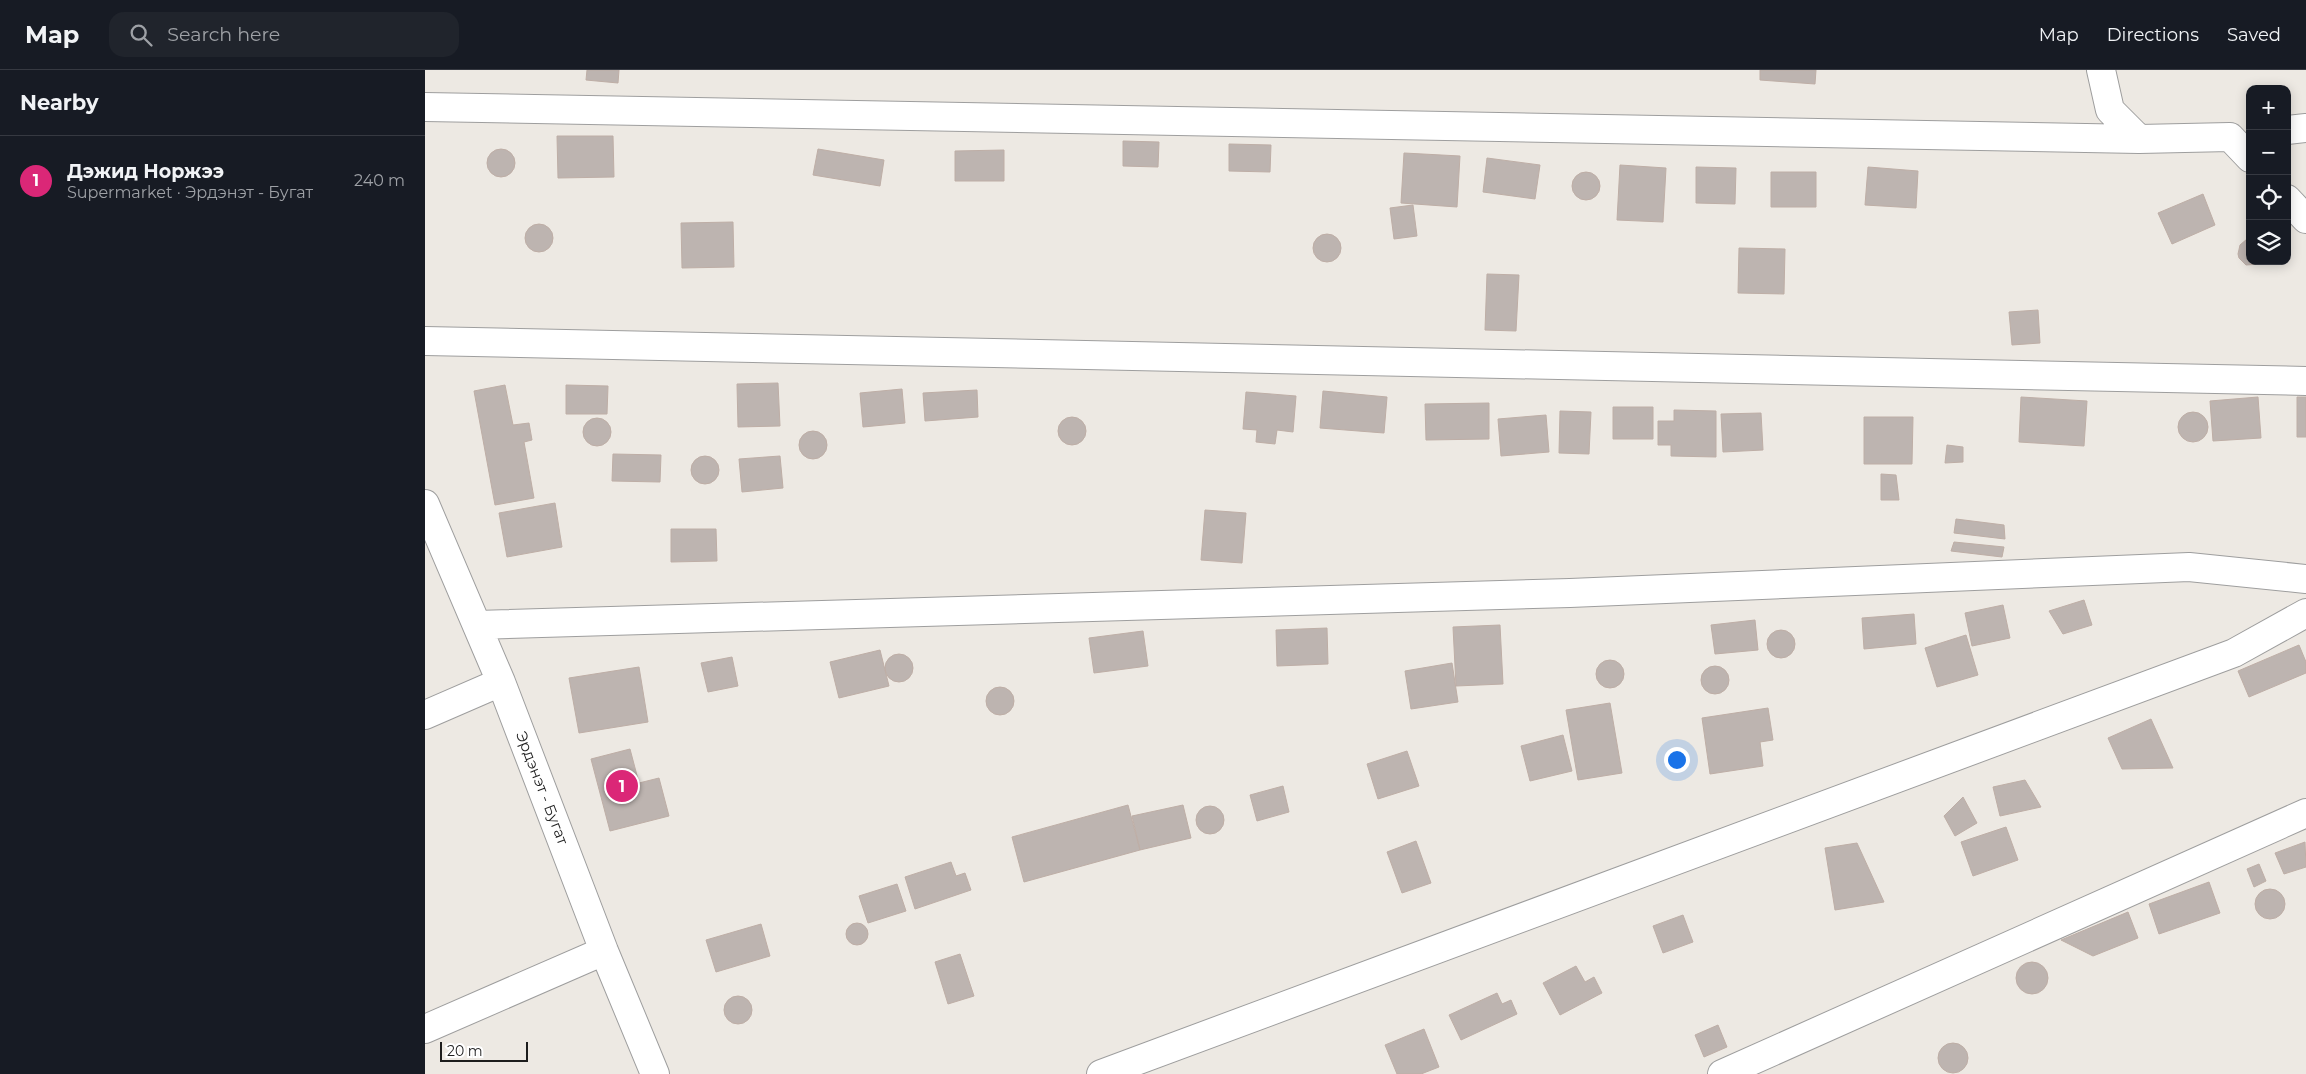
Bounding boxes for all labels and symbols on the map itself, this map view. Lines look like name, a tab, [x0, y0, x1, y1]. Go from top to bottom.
street label: Эрдэнэт - Бугат	[512, 728, 573, 848]
your location	[1664, 747, 1690, 773]
pin: 1	[606, 767, 638, 805]
scale bar	[440, 1039, 527, 1062]

